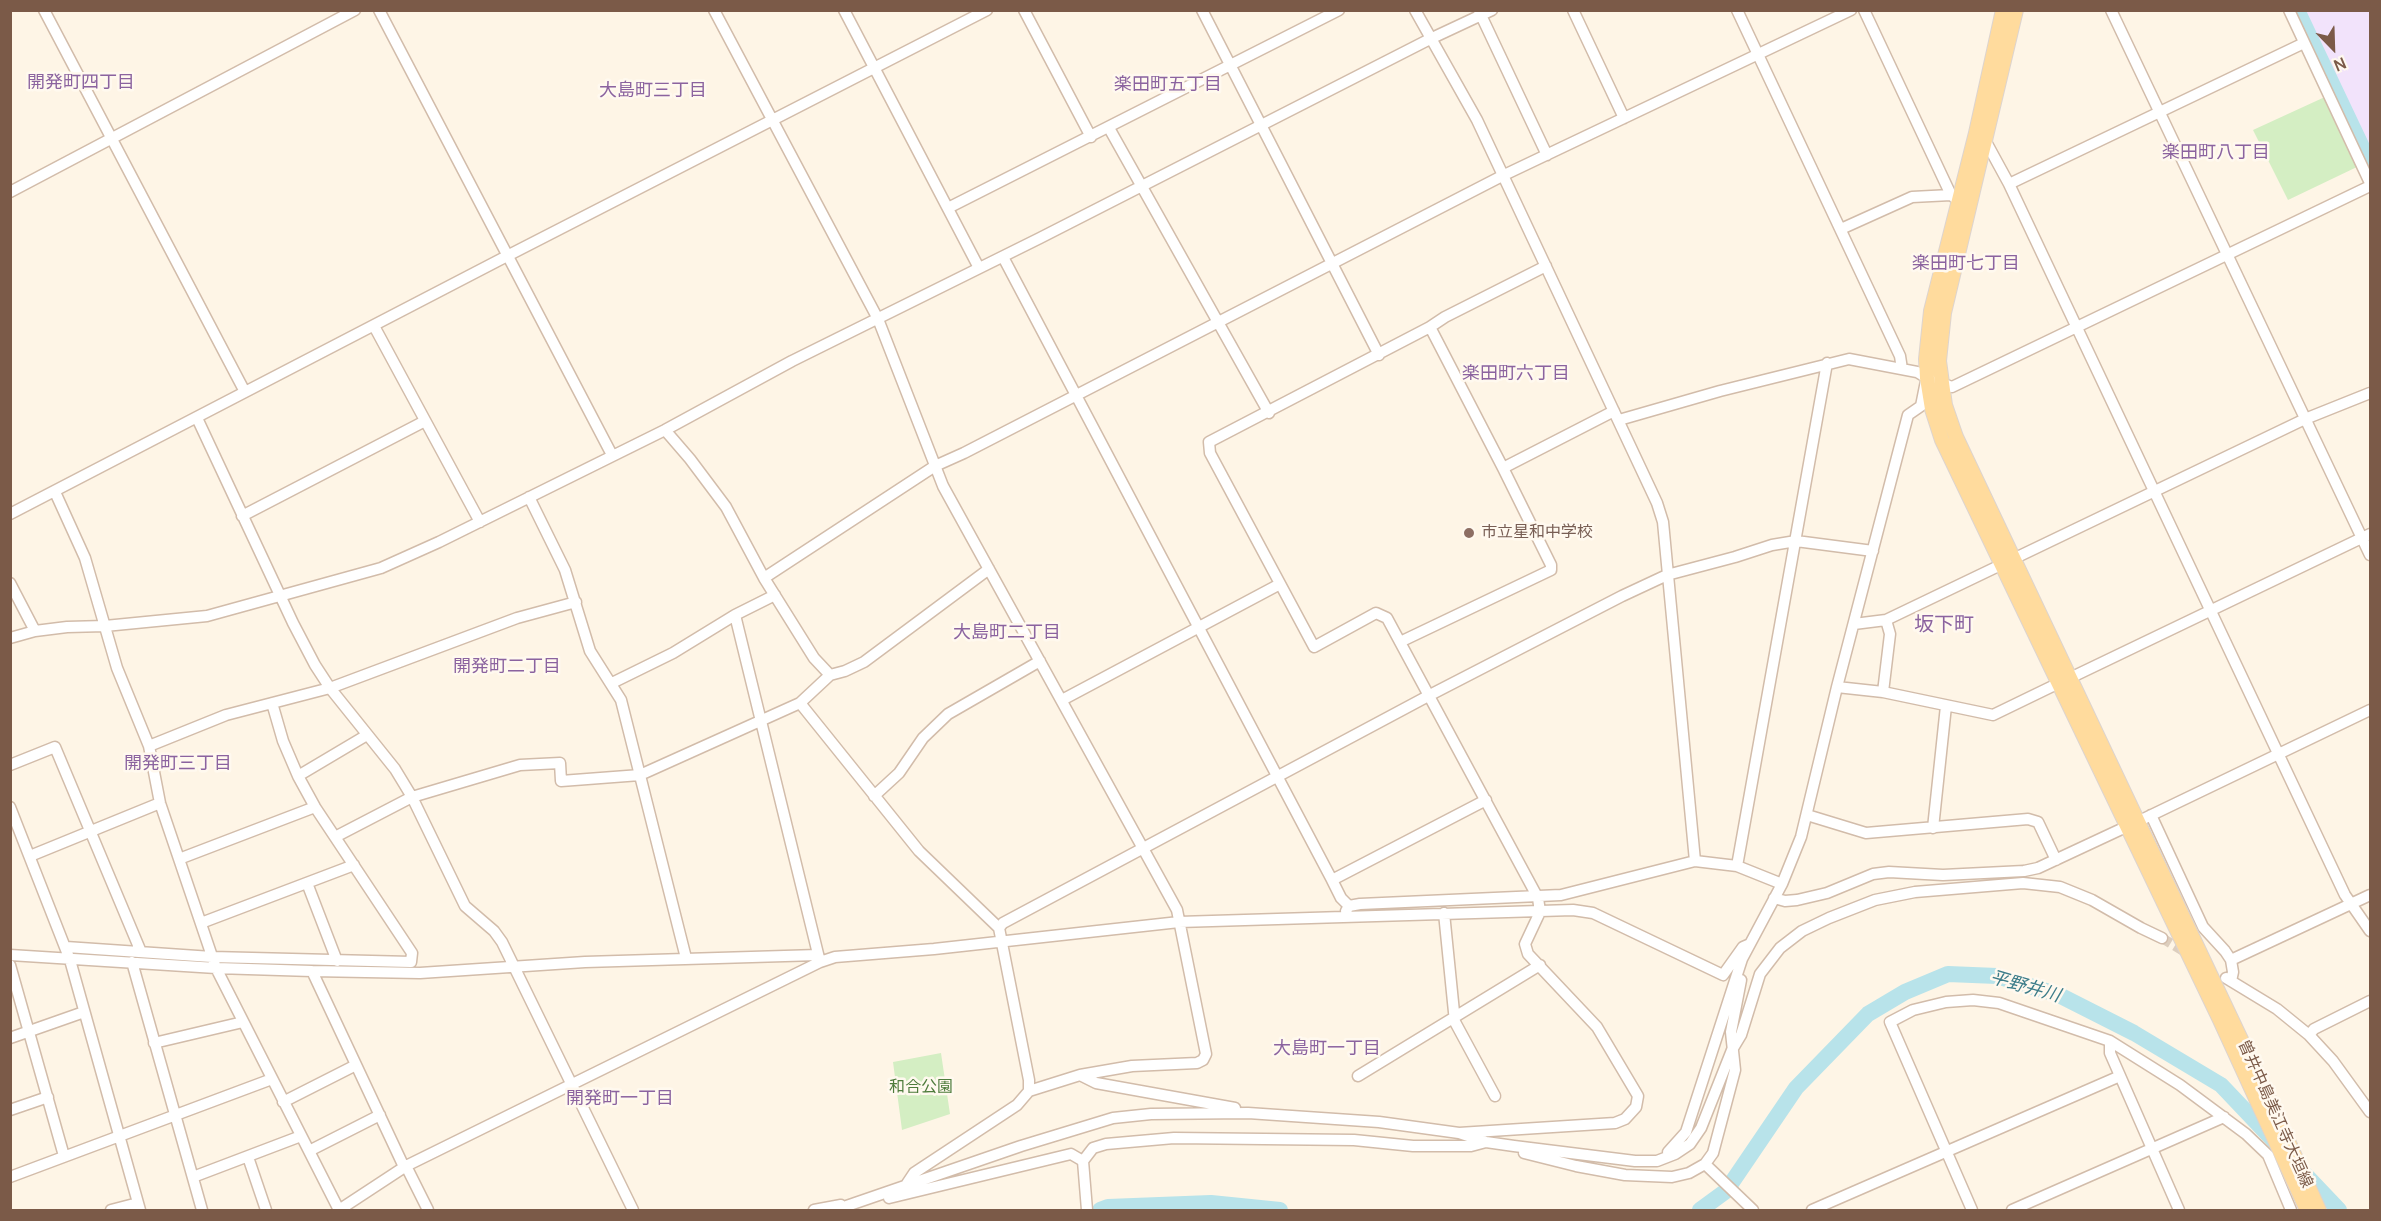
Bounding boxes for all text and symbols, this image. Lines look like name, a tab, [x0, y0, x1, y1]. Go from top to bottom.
north arrow	[2303, 18, 2363, 78]
text: N	[2330, 52, 2350, 77]
district label: 開発町四丁目	[27, 72, 135, 94]
district label: 楽田町五丁目	[1114, 74, 1222, 96]
district label: 大島町三丁目	[599, 80, 707, 102]
district label: 楽田町八丁目	[2162, 142, 2270, 164]
district label: 楽田町七丁目	[1912, 253, 2020, 275]
district label: 楽田町六丁目	[1462, 363, 1570, 385]
place label: 市立星和中学校	[1481, 523, 1593, 543]
marker: 市立星和中学校	[1462, 526, 1476, 540]
district label: 坂下町	[1914, 613, 1974, 637]
district label: 大島町二丁目	[953, 622, 1061, 644]
district label: 開発町二丁目	[453, 656, 561, 678]
district label: 開発町三丁目	[124, 753, 232, 775]
water label: 平野井川	[1987, 967, 2063, 1007]
street label: 曽井中島美江寺大垣線	[2234, 1037, 2316, 1191]
district label: 大島町一丁目	[1273, 1038, 1381, 1060]
park label: 和合公園	[889, 1078, 953, 1098]
district label: 開発町一丁目	[566, 1088, 674, 1110]

